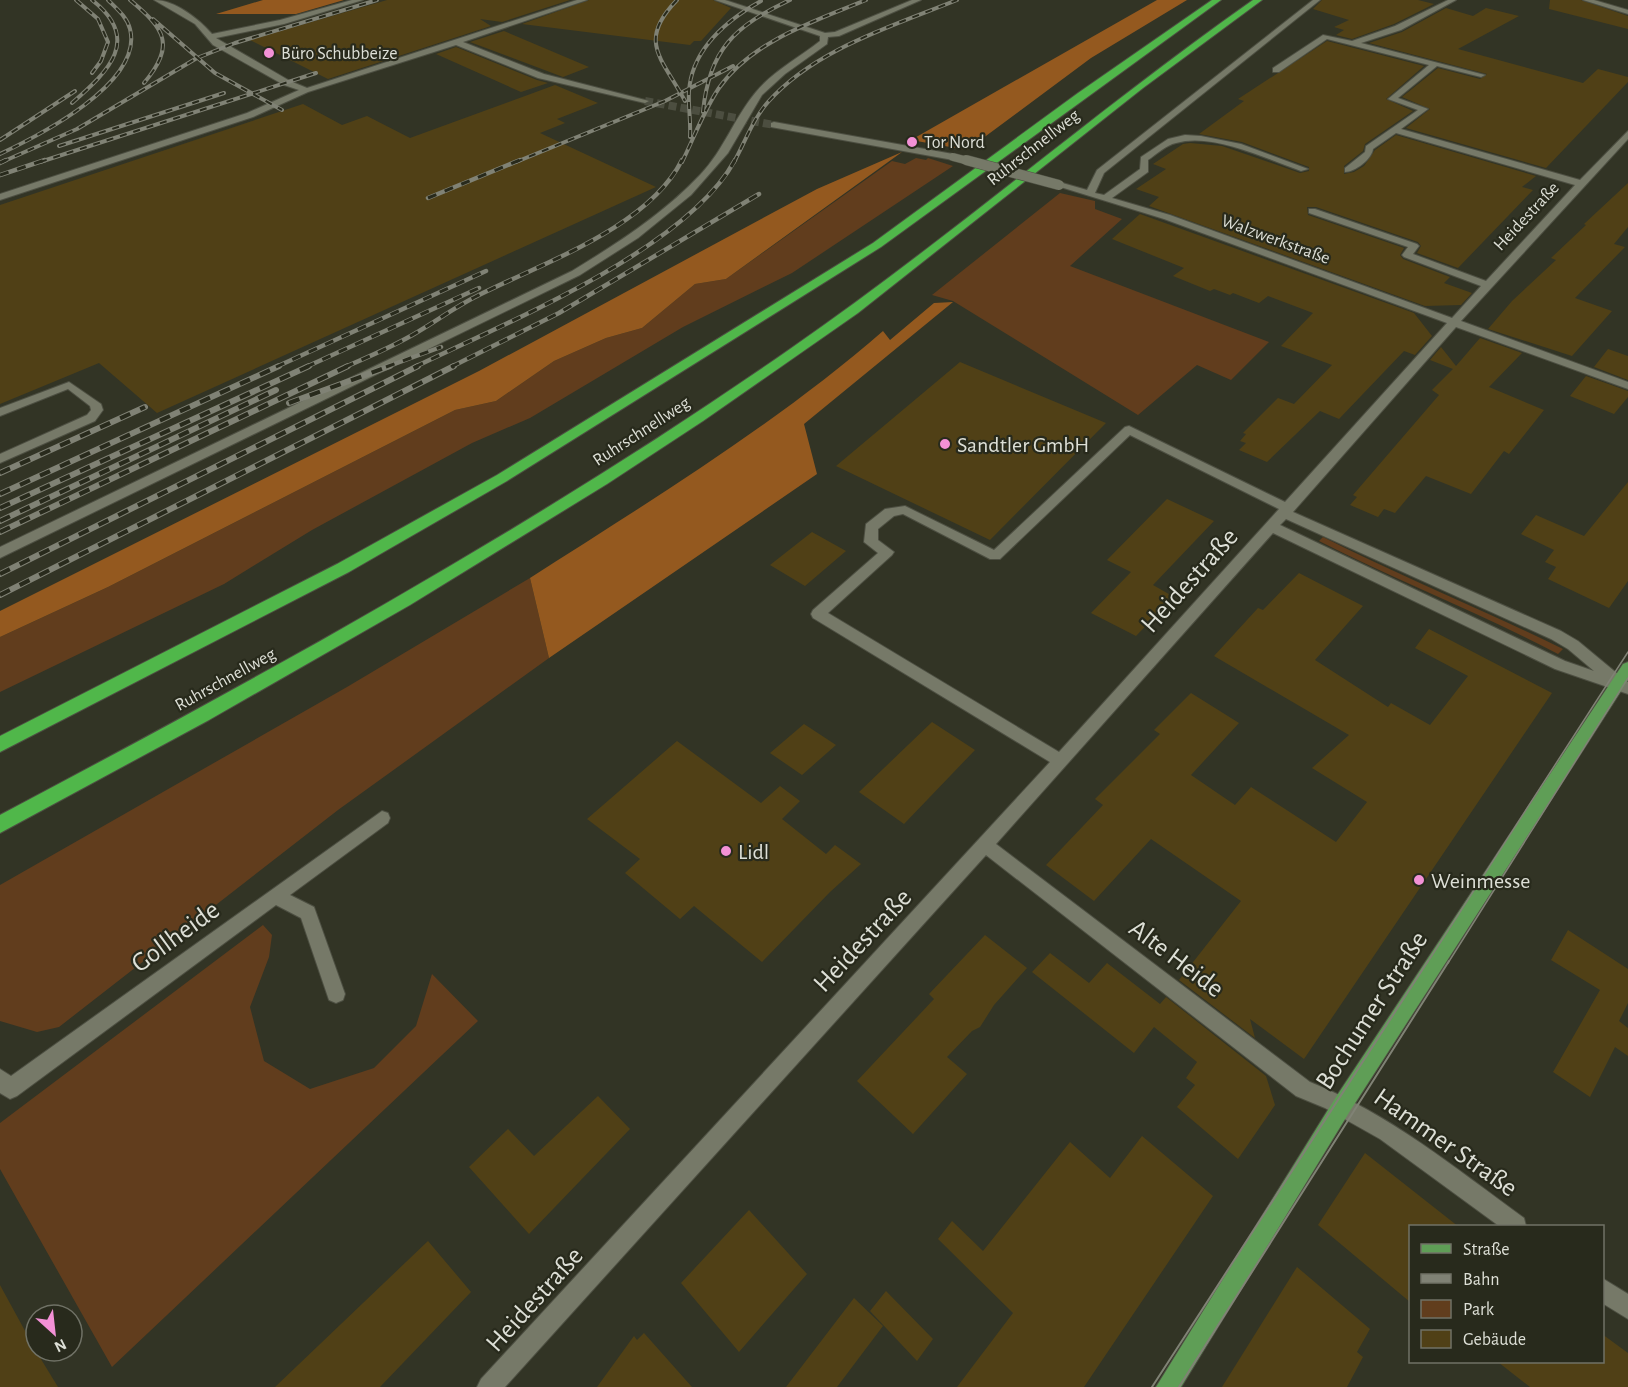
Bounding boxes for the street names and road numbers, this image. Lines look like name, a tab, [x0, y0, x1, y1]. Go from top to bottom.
street label: Ruhrschnellweg	[984, 106, 1083, 189]
street label: Heidestraße	[1491, 179, 1563, 255]
street label: Walzwerkstraße	[1219, 212, 1332, 268]
street label: Ruhrschnellweg	[590, 394, 694, 470]
street label: Heidestraße	[1136, 523, 1243, 638]
street label: Ruhrschnellweg	[172, 645, 279, 715]
street label: Heidestraße	[808, 883, 917, 997]
street label: Gollheide	[126, 896, 224, 977]
street label: Alte Heide	[1124, 914, 1229, 1003]
street label: Bochumer Straße	[1310, 926, 1432, 1094]
street label: Hammer Straße	[1369, 1083, 1522, 1202]
street label: Heidestraße	[481, 1242, 588, 1357]

